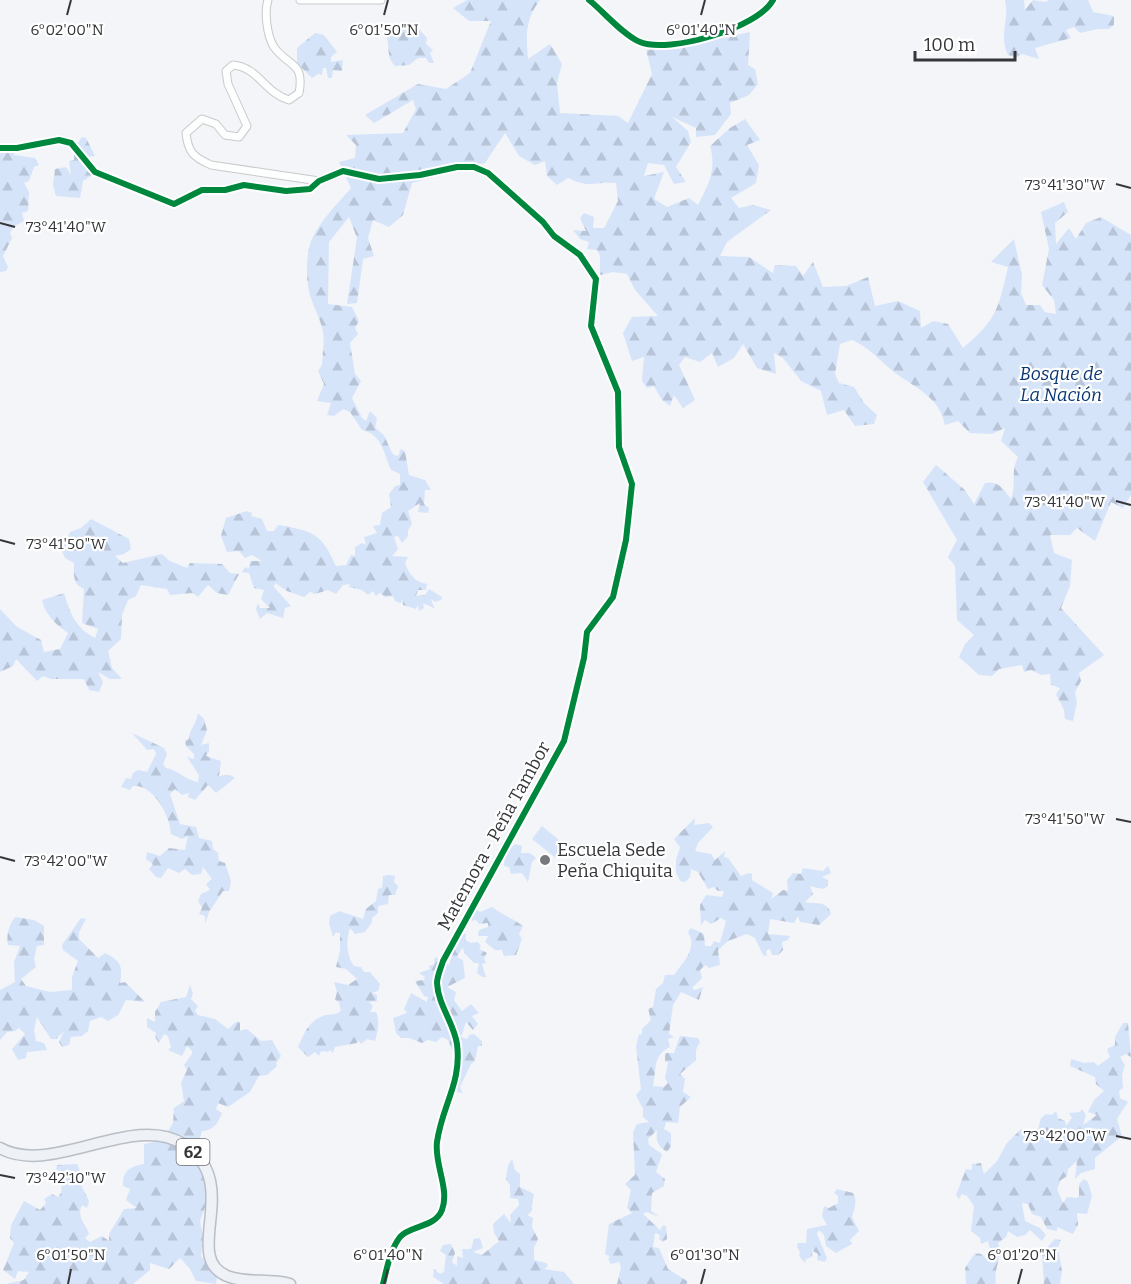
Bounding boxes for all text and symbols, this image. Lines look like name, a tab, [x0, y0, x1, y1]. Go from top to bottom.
text: 6°02'00"N	[30, 21, 104, 39]
text: 6°01'50"N	[349, 21, 419, 39]
text: 6°01'40"N	[666, 21, 736, 39]
scale bar	[915, 24, 1016, 62]
text: 100 m	[924, 34, 975, 56]
text: 73°41'30"W	[1025, 176, 1106, 194]
text: 73°41'40"W	[26, 218, 107, 236]
park label: Bosque de La Nación	[1020, 363, 1103, 406]
text: 73°41'40"W	[1025, 493, 1106, 511]
text: 73°41'50"W	[26, 535, 106, 553]
street label: Matemora - Peña Tambor	[433, 738, 555, 934]
text: 73°41'50"W	[1025, 810, 1105, 828]
place label: Escuela Sede Peña Chiquita	[557, 839, 673, 882]
text: 73°42'00"W	[24, 852, 108, 870]
marker: Escuela Sede Peña Chiquita	[538, 853, 552, 867]
text: 73°42'00"W	[1023, 1127, 1107, 1145]
road number: 62	[176, 1139, 210, 1165]
text: 73°42'10"W	[26, 1169, 106, 1187]
text: 6°01'50"N	[36, 1246, 106, 1264]
text: 6°01'40"N	[353, 1246, 423, 1264]
text: 6°01'30"N	[670, 1246, 740, 1264]
text: 6°01'20"N	[987, 1246, 1057, 1264]

